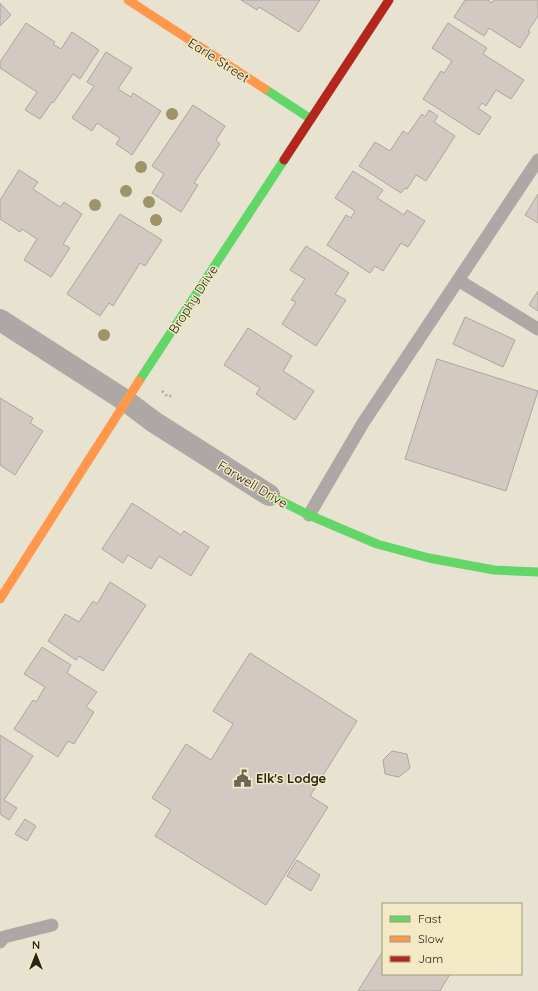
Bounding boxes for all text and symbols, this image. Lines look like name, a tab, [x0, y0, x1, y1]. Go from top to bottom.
street label: Earle Street	[185, 34, 253, 86]
street label: Brophy Drive	[165, 262, 221, 336]
street label: Farwell Drive	[215, 457, 291, 511]
public building icon: Elk's Lodge	[233, 768, 253, 788]
place label: Elk's Lodge	[256, 770, 327, 786]
legend	[382, 903, 522, 975]
text: Fast	[418, 911, 442, 926]
text: Slow	[418, 931, 444, 946]
north arrow	[16, 935, 56, 975]
text: N	[32, 938, 40, 952]
text: Jam	[418, 951, 443, 966]

